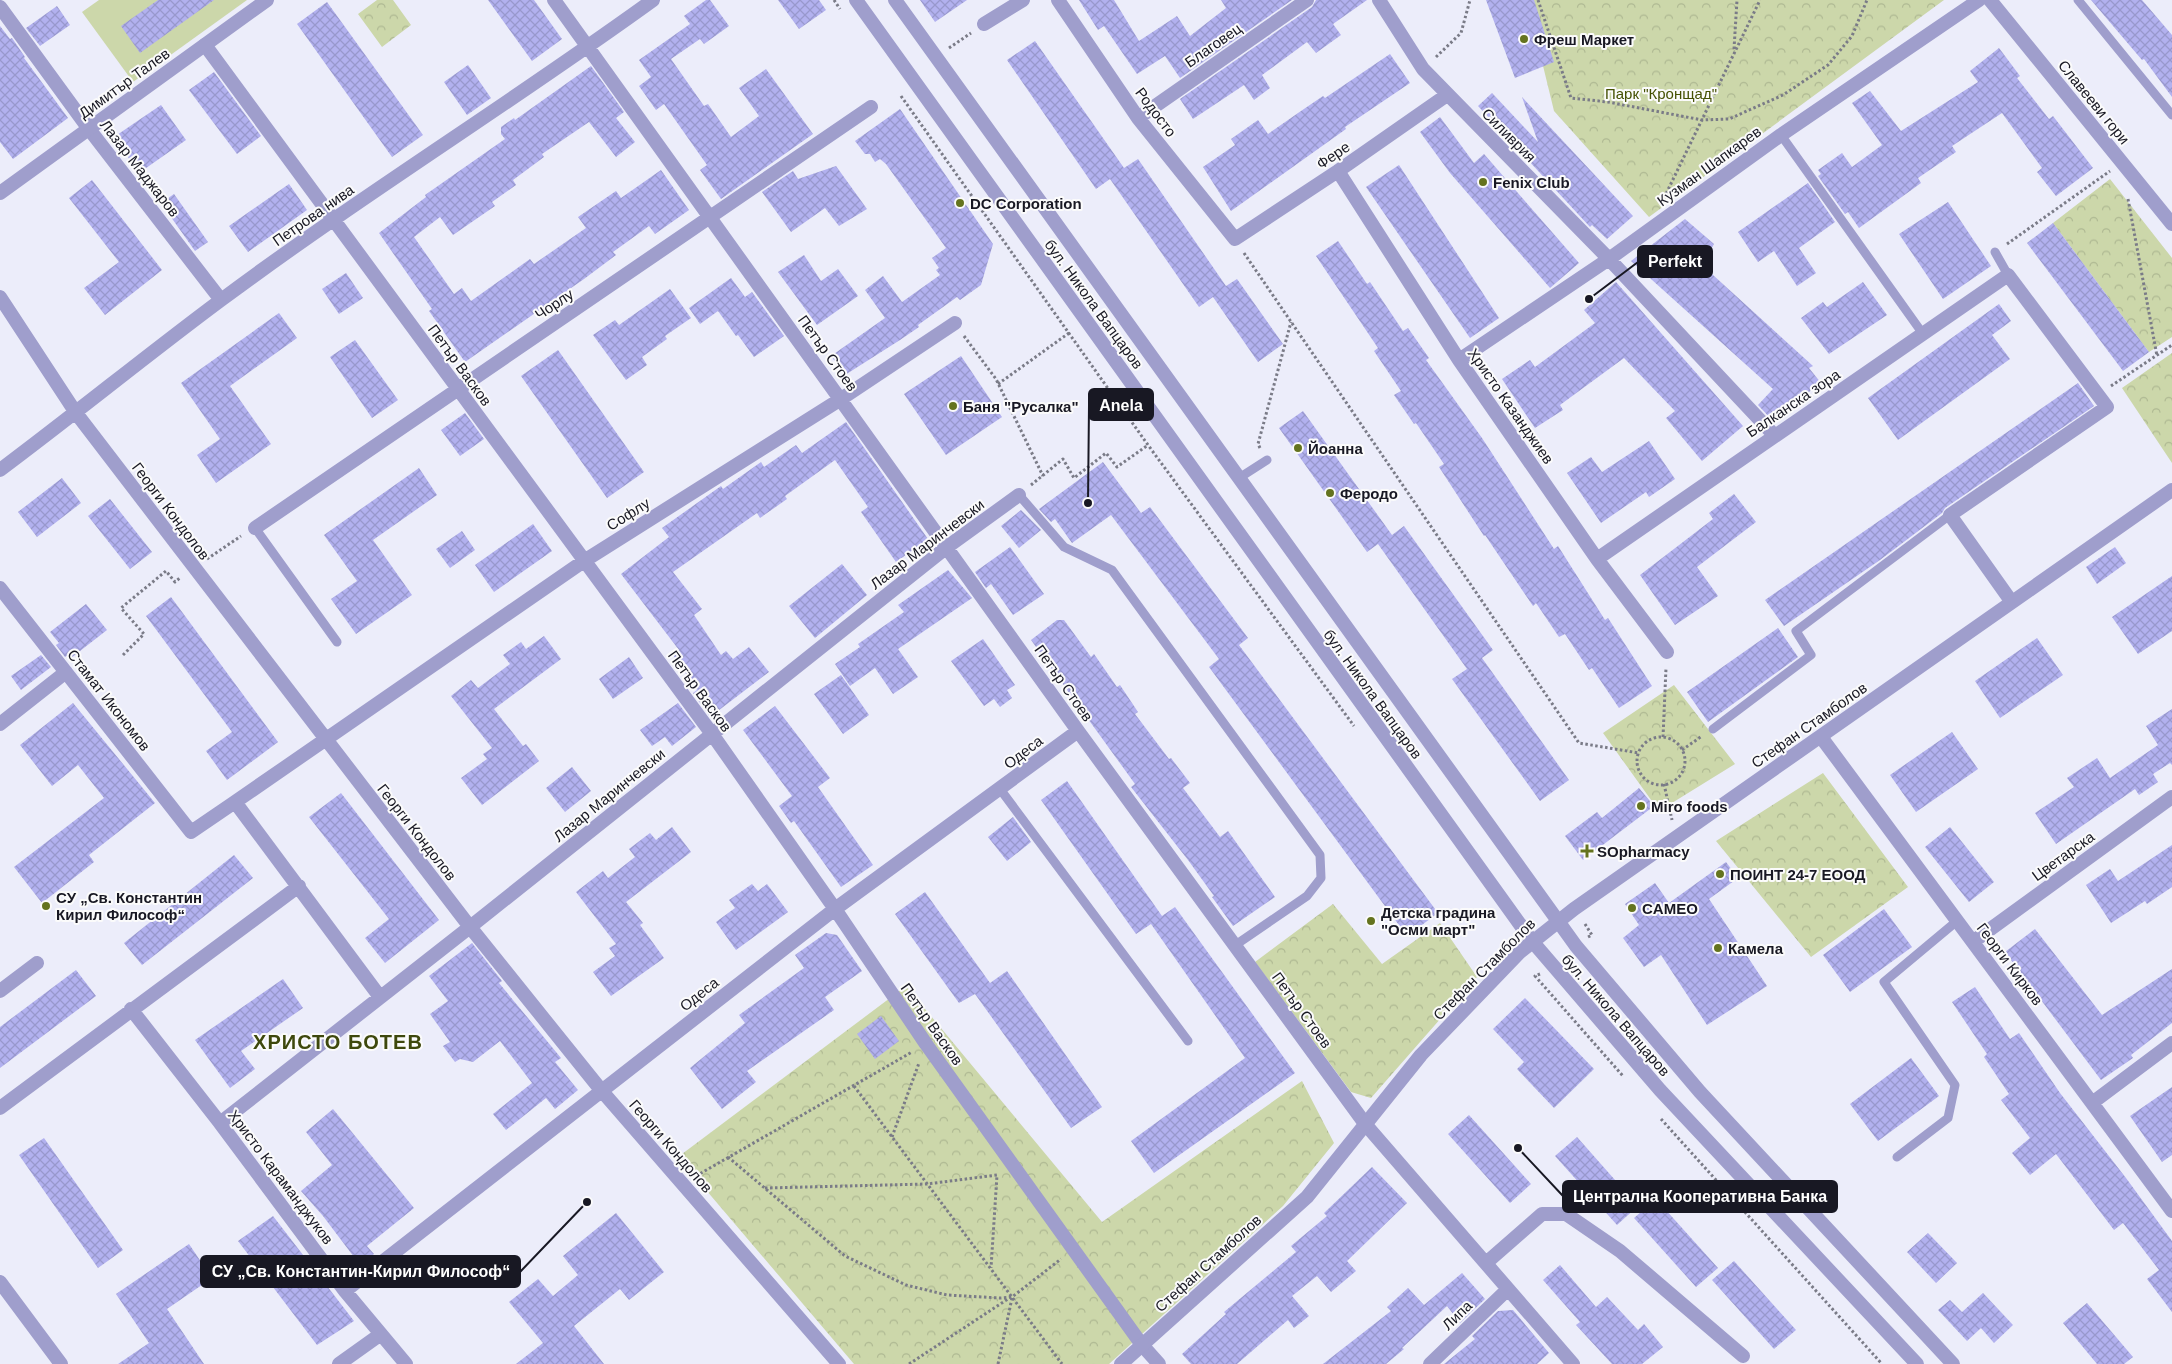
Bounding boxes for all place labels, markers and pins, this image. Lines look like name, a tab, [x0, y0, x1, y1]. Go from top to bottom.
place label: Фреш Маркет	[1534, 31, 1634, 48]
marker: Фреш Маркет	[1518, 33, 1530, 45]
place label: Fenix Club	[1493, 174, 1570, 191]
marker: Fenix Club	[1477, 176, 1489, 188]
place label: DC Corporation	[970, 195, 1082, 212]
marker: DC Corporation	[954, 197, 966, 209]
callout: Perfekt	[1638, 246, 1712, 277]
callout: Anela	[1089, 389, 1153, 420]
place label: Баня "Русалка"	[963, 398, 1079, 415]
marker: Баня "Русалка"	[947, 400, 959, 412]
place label: Йоанна	[1308, 440, 1363, 457]
marker: Йоанна	[1292, 442, 1304, 454]
place label: Феродо	[1340, 485, 1398, 502]
marker: Феродо	[1324, 487, 1336, 499]
place label: Miro foods	[1651, 798, 1728, 815]
marker: Miro foods	[1635, 800, 1647, 812]
place label: SOpharmacy	[1597, 843, 1690, 860]
marker: SOpharmacy	[1581, 845, 1593, 857]
place label: ПОИНТ 24-7 ЕООД	[1730, 866, 1866, 883]
marker: ПОИНТ 24-7 ЕООД	[1714, 868, 1726, 880]
place label: СУ „Св. Константин Кирил Философ“	[56, 889, 202, 923]
marker: СУ „Св. Константин Кирил Философ“	[40, 900, 52, 912]
place label: CAMEO	[1642, 900, 1698, 917]
marker: CAMEO	[1626, 902, 1638, 914]
place label: Детска градина "Осми март"	[1381, 904, 1496, 938]
marker: Детска градина "Осми март"	[1365, 915, 1377, 927]
place label: Камела	[1728, 940, 1784, 957]
marker: Камела	[1712, 942, 1724, 954]
callout: Централна Кооперативна Банка	[1563, 1181, 1837, 1212]
callout: СУ „Св. Константин-Кирил Философ“	[201, 1256, 520, 1287]

